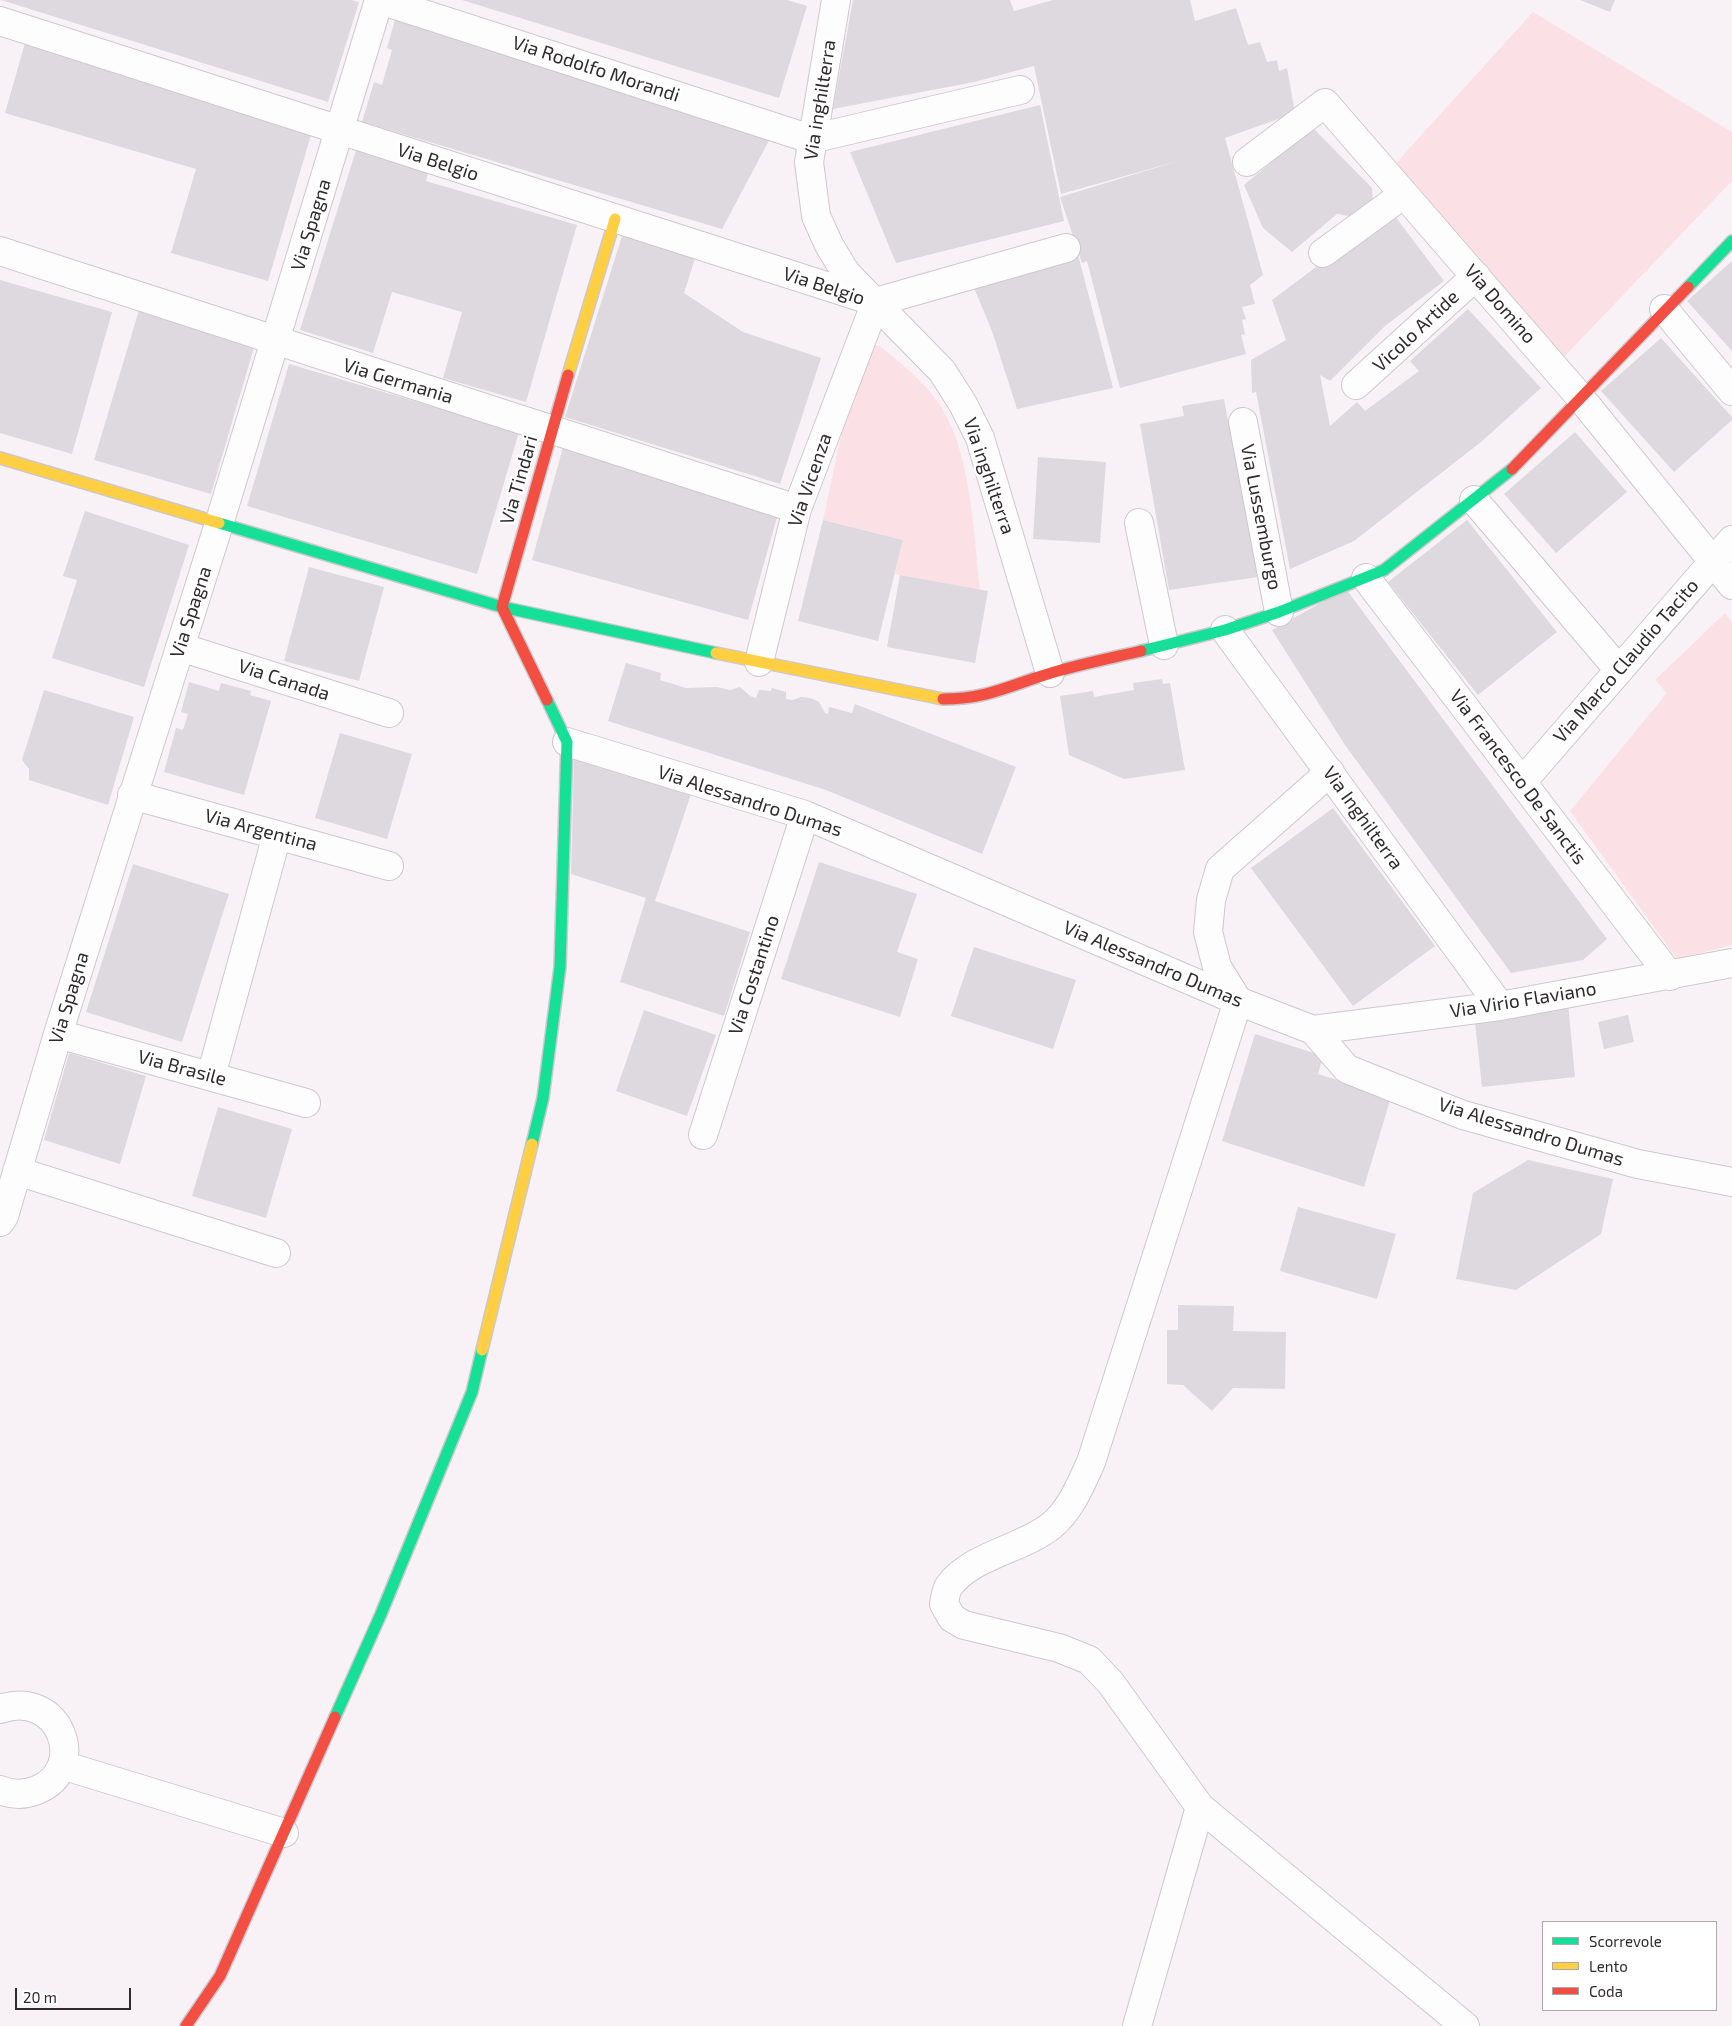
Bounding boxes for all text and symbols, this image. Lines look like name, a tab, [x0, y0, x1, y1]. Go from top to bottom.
street label: Via Rodolfo Morandi	[509, 31, 683, 107]
street label: Via inghilterra	[799, 38, 841, 162]
street label: Via Belgio	[394, 138, 482, 186]
street label: Via Spagna	[286, 176, 336, 274]
street label: Via Domino	[1459, 260, 1541, 348]
street label: Via Belgio	[780, 262, 868, 310]
street label: Vicolo Artide	[1368, 285, 1464, 377]
street label: Via Germania	[340, 353, 456, 409]
street label: Via inghilterra	[958, 415, 1020, 537]
street label: Via Vicenza	[783, 430, 837, 530]
street label: Via Tindari	[495, 433, 543, 527]
street label: Via Lussemburgo	[1236, 442, 1286, 592]
street label: Via Spagna	[165, 563, 217, 661]
street label: Via Marco Claudio Tacito	[1549, 574, 1703, 748]
street label: Via Canada	[235, 654, 333, 706]
street label: Via Francesco De Sanctis	[1445, 685, 1591, 869]
street label: Via Alessandro Dumas	[655, 760, 845, 842]
street label: Via Inghilterra	[1318, 762, 1408, 874]
street label: Via Argentina	[202, 804, 320, 856]
street label: Via Costantino	[724, 912, 784, 1038]
street label: Via Alessandro Dumas	[1060, 916, 1246, 1012]
street label: Via Spagna	[44, 949, 94, 1047]
street label: Via Virio Flaviano	[1448, 977, 1598, 1023]
street label: Via Brasile	[135, 1045, 229, 1091]
street label: Via Alessandro Dumas	[1435, 1093, 1627, 1171]
legend	[1542, 1921, 1717, 2011]
text: Scorrevole	[1589, 1932, 1662, 1950]
text: Lento	[1589, 1957, 1628, 1975]
scale bar	[18, 1978, 134, 2010]
text: Coda	[1589, 1982, 1623, 2000]
text: 20 m	[23, 1988, 57, 2006]

